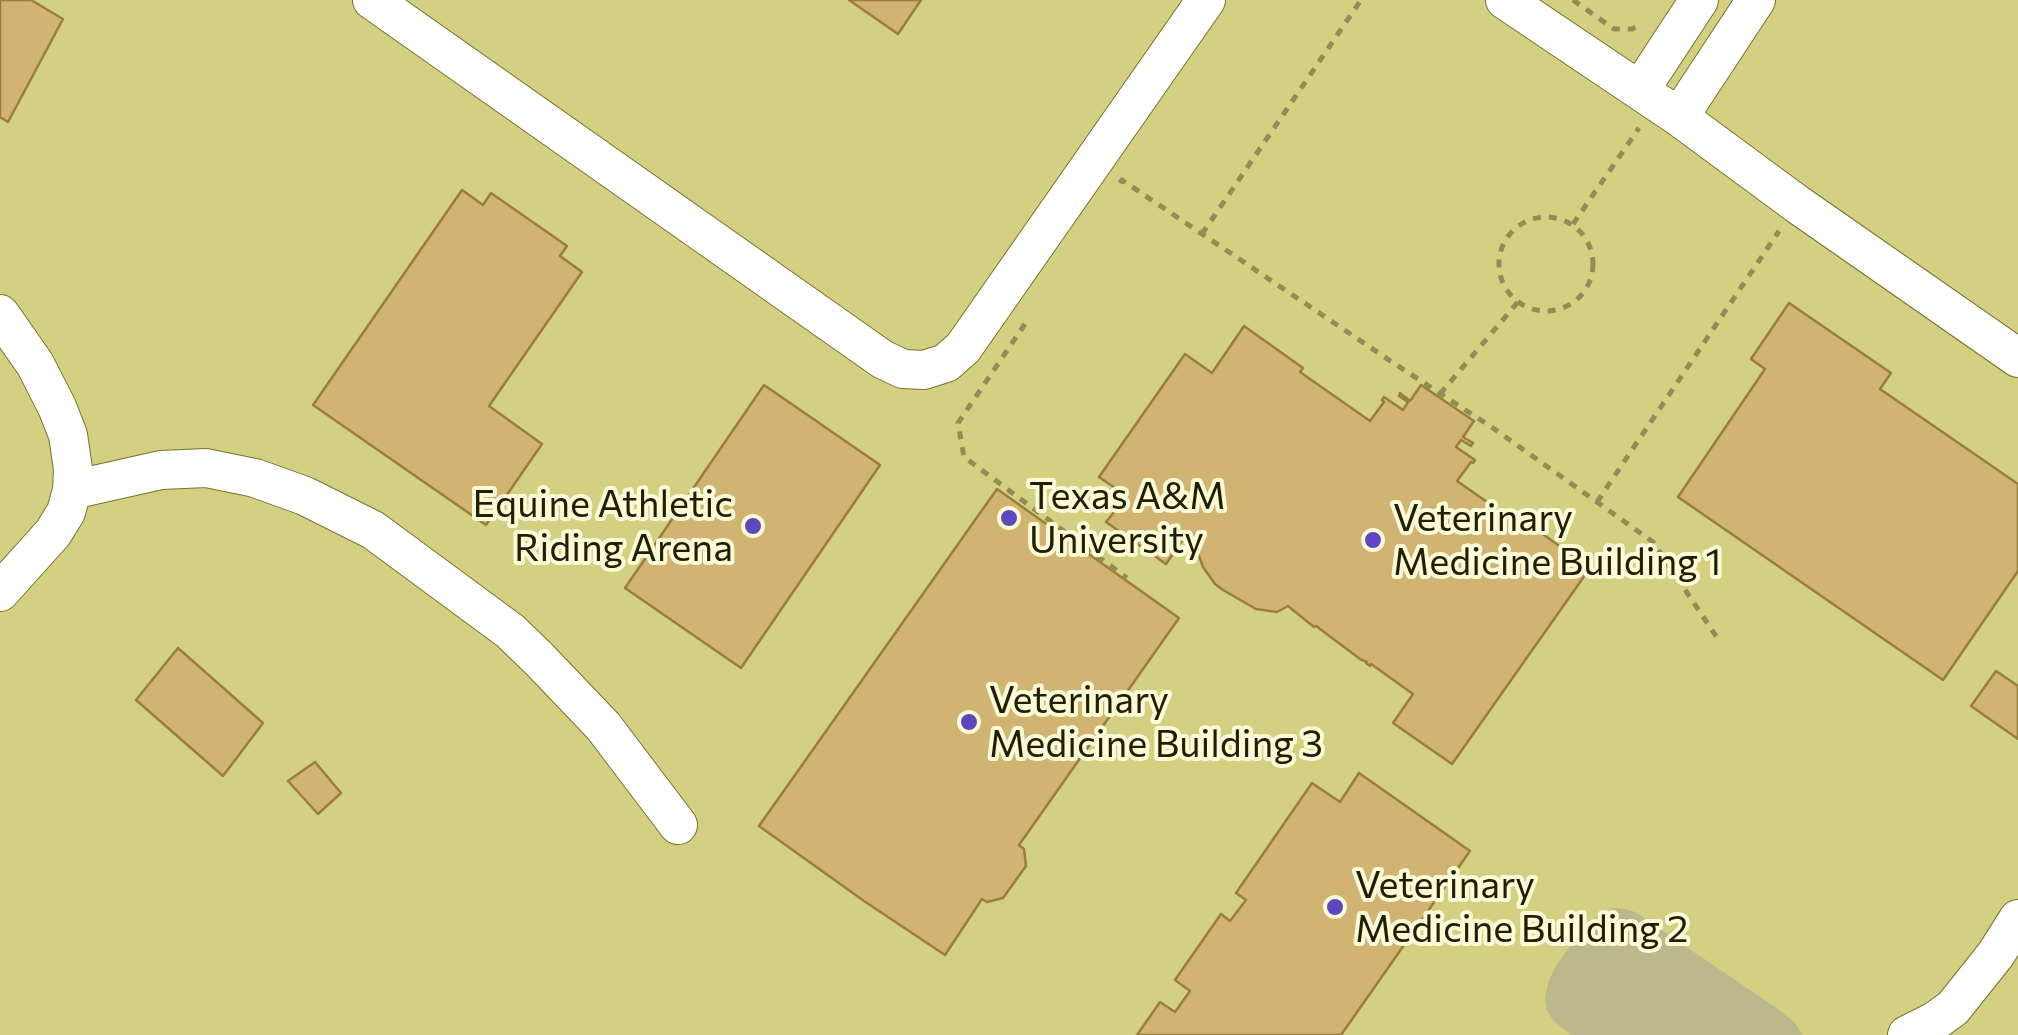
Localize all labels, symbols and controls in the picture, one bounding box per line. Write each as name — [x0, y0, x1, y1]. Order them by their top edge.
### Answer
place label: Texas A&M University — [1029, 473, 1226, 562]
place label: Equine Athletic Riding Arena — [473, 481, 733, 570]
place label: Veterinary Medicine Building 1 — [1393, 495, 1721, 584]
marker: Texas A&M University — [998, 507, 1020, 529]
marker: Equine Athletic Riding Arena — [742, 515, 764, 537]
marker: Veterinary Medicine Building 1 — [1362, 529, 1384, 551]
place label: Veterinary Medicine Building 3 — [989, 677, 1323, 766]
marker: Veterinary Medicine Building 3 — [958, 711, 980, 733]
place label: Veterinary Medicine Building 2 — [1355, 862, 1688, 952]
marker: Veterinary Medicine Building 2 — [1324, 896, 1346, 918]

